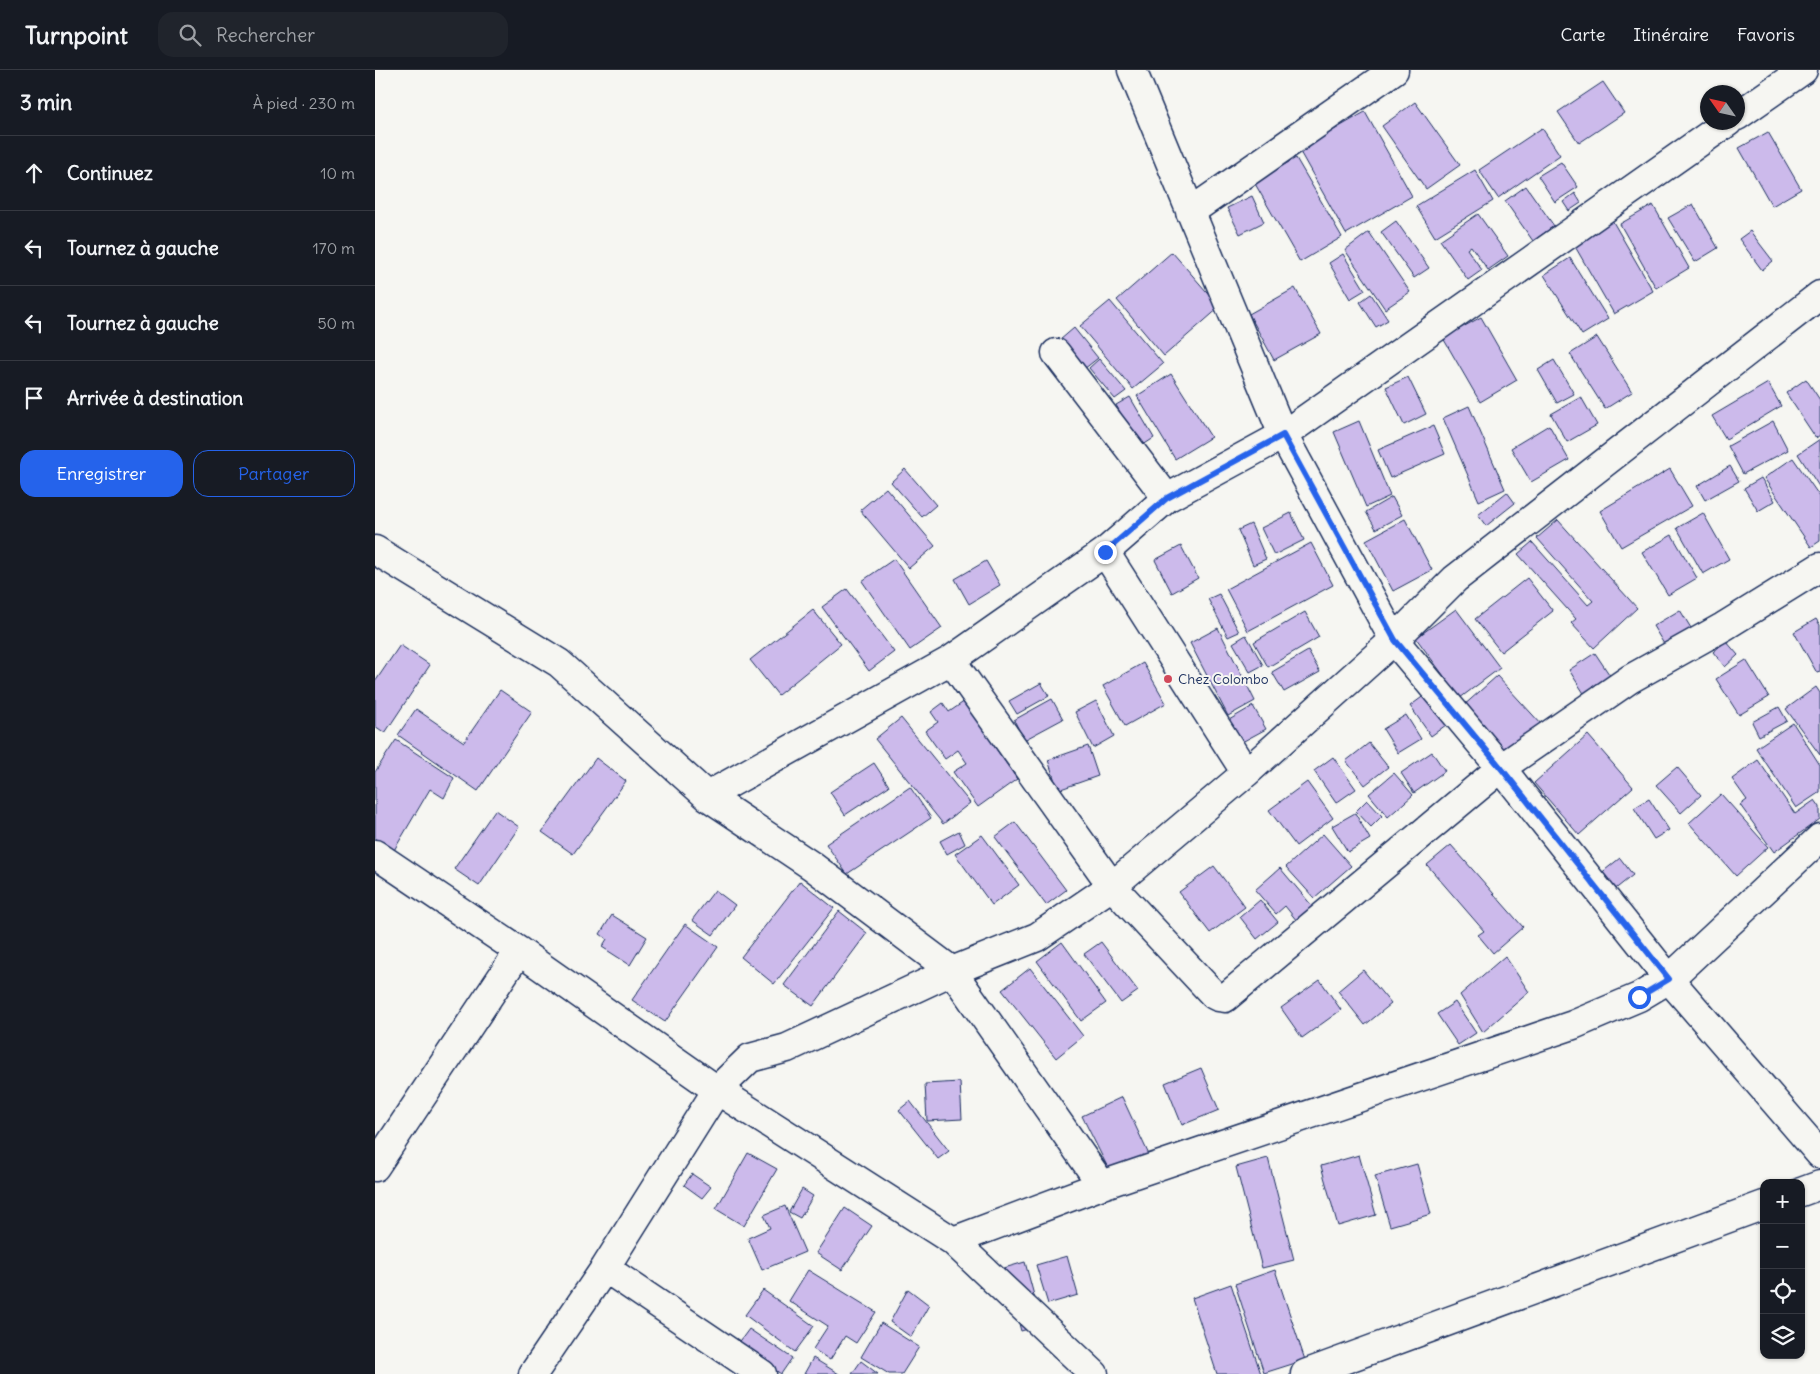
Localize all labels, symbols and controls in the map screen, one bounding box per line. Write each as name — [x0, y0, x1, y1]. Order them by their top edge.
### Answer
search box — [158, 12, 508, 57]
text: Turnpoint — [25, 20, 128, 50]
icon: search — [176, 21, 204, 49]
text: Rechercher — [216, 23, 315, 47]
text: Carte — [1560, 23, 1605, 46]
text: Itinéraire — [1633, 23, 1709, 46]
text: Favoris — [1737, 23, 1795, 46]
north arrow — [1700, 85, 1745, 130]
text: 3 min — [20, 89, 72, 116]
text: À pied · 230 m — [253, 93, 355, 113]
icon: ahead — [20, 159, 48, 187]
text: Continuez — [67, 161, 153, 185]
text: 10 m — [320, 163, 355, 183]
icon: left — [20, 234, 48, 262]
text: Tournez à gauche — [67, 236, 219, 260]
text: 170 m — [312, 238, 355, 258]
icon: left — [20, 309, 48, 337]
text: Tournez à gauche — [67, 311, 219, 335]
text: 50 m — [317, 313, 355, 333]
icon: arrive — [20, 384, 48, 412]
text: Arrivée à destination — [67, 386, 243, 410]
button: Enregistrer — [20, 450, 183, 497]
button: Partager — [193, 450, 355, 497]
route end — [1094, 541, 1117, 564]
place label: Chez Colombo — [1178, 670, 1269, 688]
marker: Chez Colombo — [1162, 673, 1174, 685]
route start — [1628, 986, 1651, 1009]
map controls — [1760, 1179, 1805, 1359]
button: + — [1760, 1179, 1805, 1224]
button: − — [1760, 1224, 1805, 1269]
button: locate — [1760, 1269, 1805, 1314]
button: layers — [1760, 1314, 1805, 1359]

